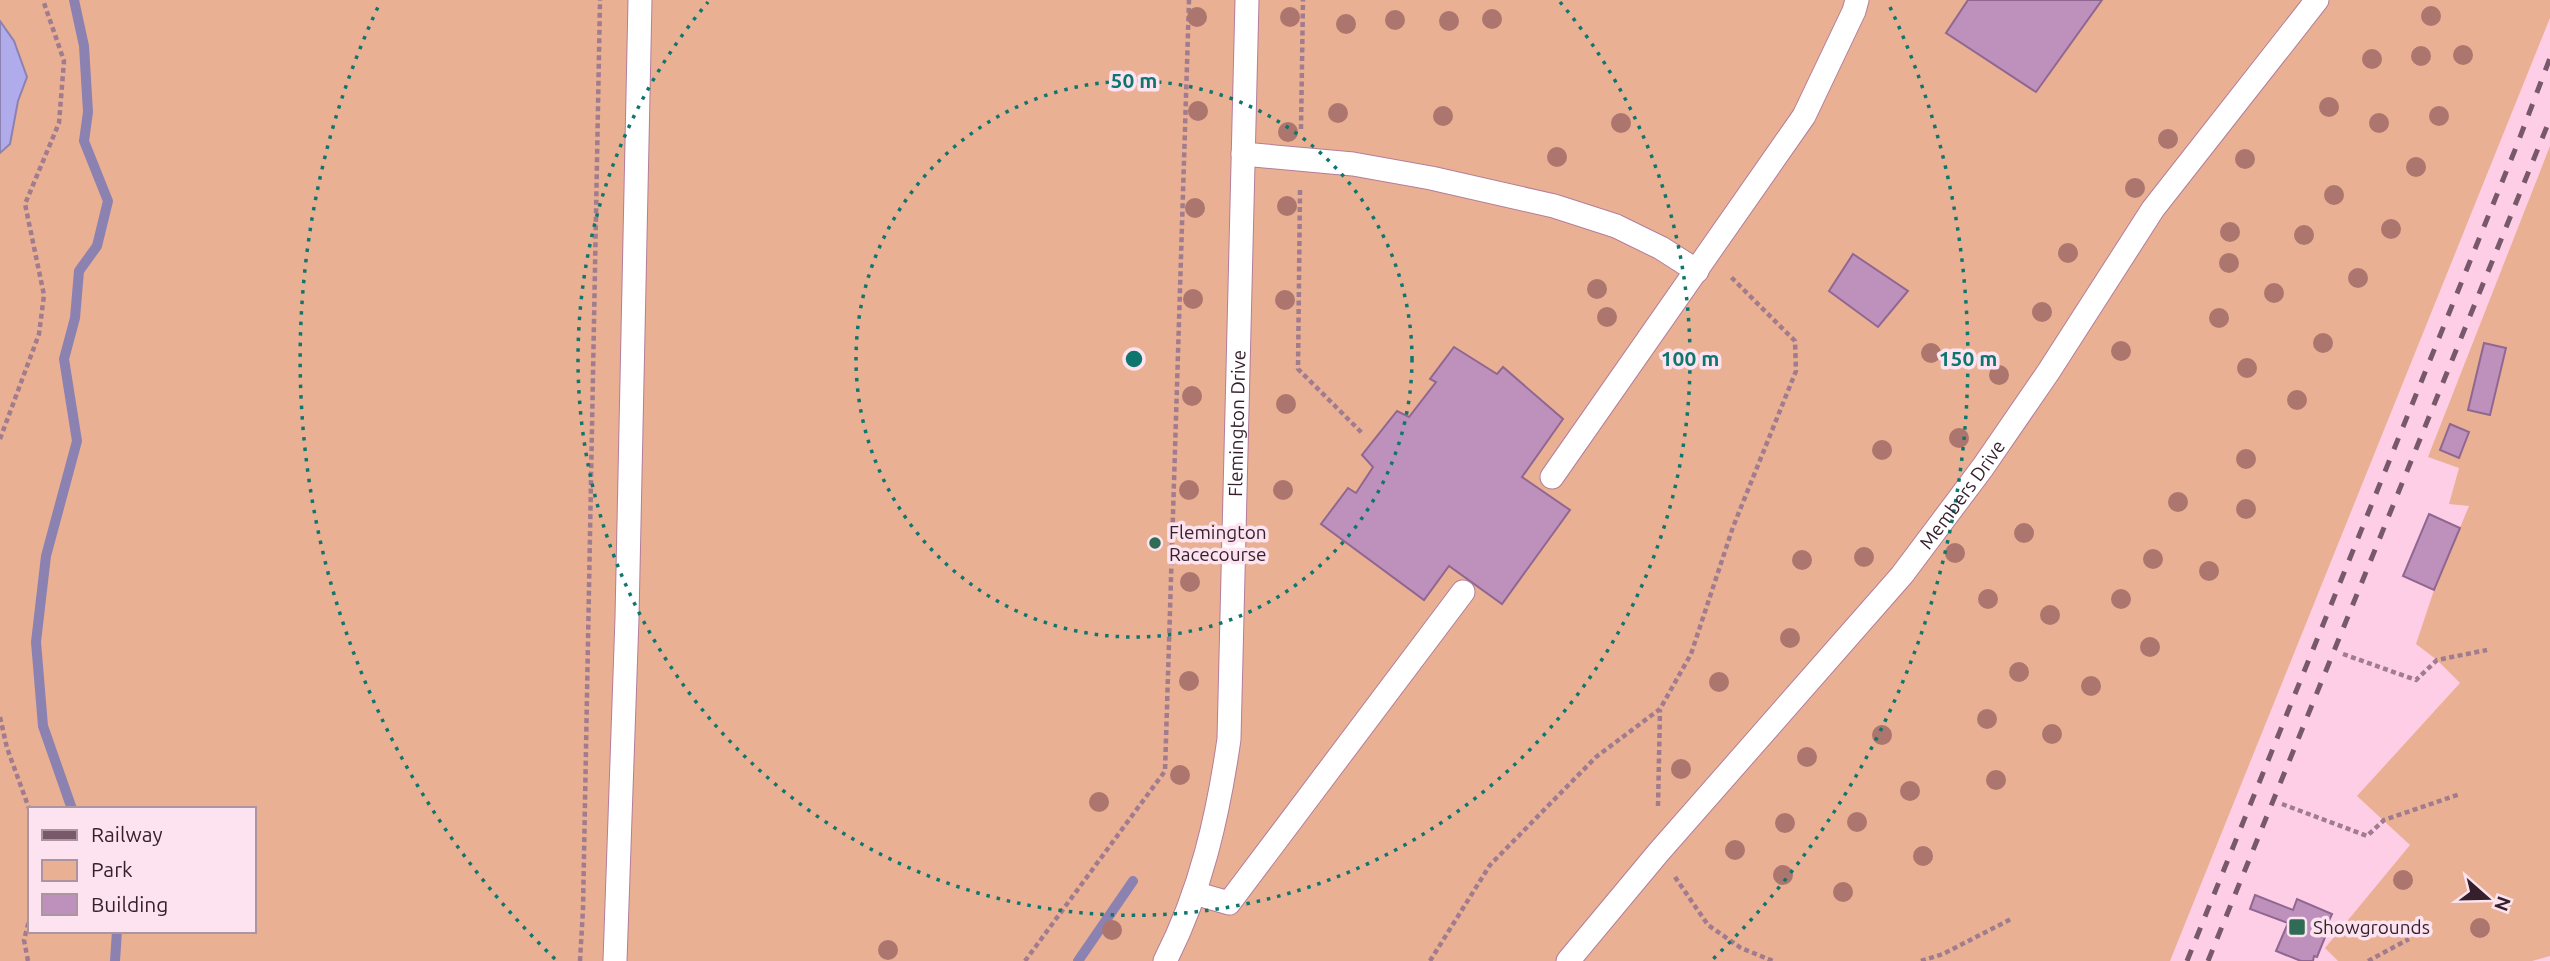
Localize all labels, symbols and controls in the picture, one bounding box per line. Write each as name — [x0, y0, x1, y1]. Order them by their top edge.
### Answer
text: 50 m — [1111, 68, 1157, 92]
text: 100 m — [1661, 346, 1719, 370]
text: 150 m — [1939, 346, 1997, 370]
centre of rings — [1122, 347, 1146, 371]
street label: Flemington Drive — [1224, 349, 1249, 497]
street label: Members Drive — [1915, 436, 2009, 553]
place label: Flemington Racecourse — [1169, 521, 1267, 565]
marker: Flemington Racecourse — [1147, 535, 1163, 551]
legend — [28, 807, 256, 933]
text: Railway — [91, 822, 163, 846]
text: Park — [91, 857, 133, 881]
north arrow — [2452, 863, 2522, 933]
text: Building — [91, 892, 168, 916]
text: N — [2490, 893, 2516, 914]
place label: Showgrounds — [2313, 916, 2430, 938]
marker: Showgrounds — [2287, 917, 2307, 937]

